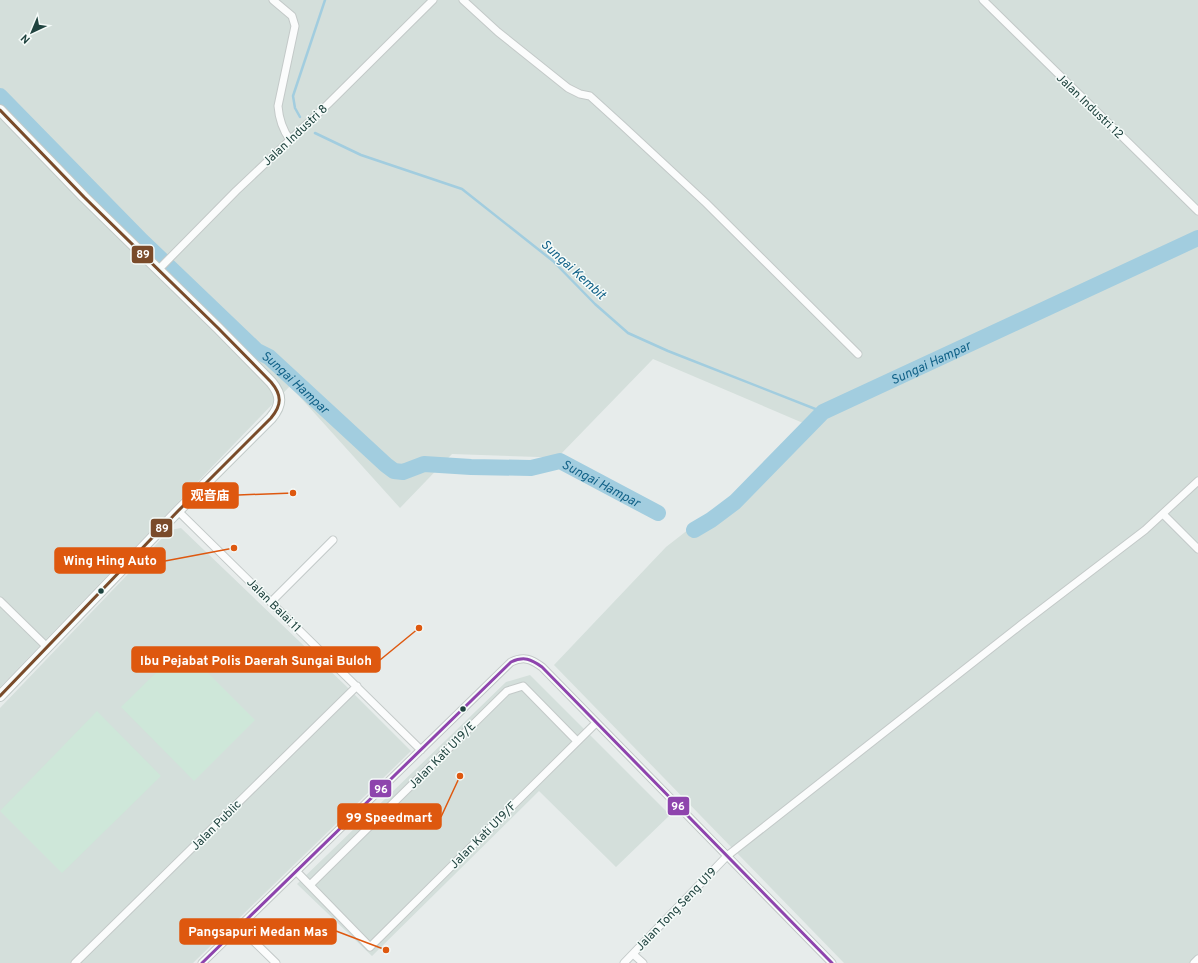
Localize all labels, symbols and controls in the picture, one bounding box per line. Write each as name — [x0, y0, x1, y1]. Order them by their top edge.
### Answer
north arrow — [12, 12, 52, 52]
text: N — [18, 31, 33, 46]
street label: Jalan Industri 12 — [1052, 70, 1126, 143]
street label: Jalan Industri 8 — [260, 101, 332, 170]
water label: Sungai Kembit — [537, 237, 609, 305]
line badge: 89 — [131, 245, 154, 264]
text: 89 — [136, 248, 150, 262]
water label: Sungai Hampar — [889, 338, 975, 389]
water label: Sungai Hampar — [259, 349, 332, 419]
water label: Sungai Hampar — [559, 457, 643, 513]
callout: 观音庙 — [183, 483, 238, 508]
text: 观音庙 — [190, 488, 230, 505]
line badge: 89 — [150, 518, 173, 538]
text: 89 — [155, 522, 169, 536]
callout: Wing Hing Auto — [55, 548, 165, 573]
text: Wing Hing Auto — [63, 554, 157, 570]
street label: Jalan Balai 11 — [243, 575, 304, 636]
unlabelled marker — [96, 586, 106, 596]
callout: Ibu Pejabat Polis Daerah Sungai Buloh — [132, 647, 380, 672]
text: Ibu Pejabat Polis Daerah Sungai Buloh — [140, 654, 372, 670]
unlabelled marker — [458, 704, 468, 714]
street label: Jalan Kati U19/E — [406, 719, 480, 793]
line badge: 96 — [369, 779, 392, 798]
text: 96 — [374, 783, 388, 797]
line badge: 96 — [667, 796, 690, 816]
street label: Jalan Public — [188, 797, 245, 854]
street label: Jalan Kati U19/F — [447, 799, 521, 873]
text: 96 — [671, 800, 685, 814]
callout: 99 Speedmart — [338, 804, 441, 829]
text: 99 Speedmart — [346, 811, 432, 827]
street label: Jalan Tong Seng U19 — [633, 864, 721, 955]
callout: Pangsapuri Medan Mas — [180, 919, 336, 944]
text: Pangsapuri Medan Mas — [188, 925, 328, 941]

